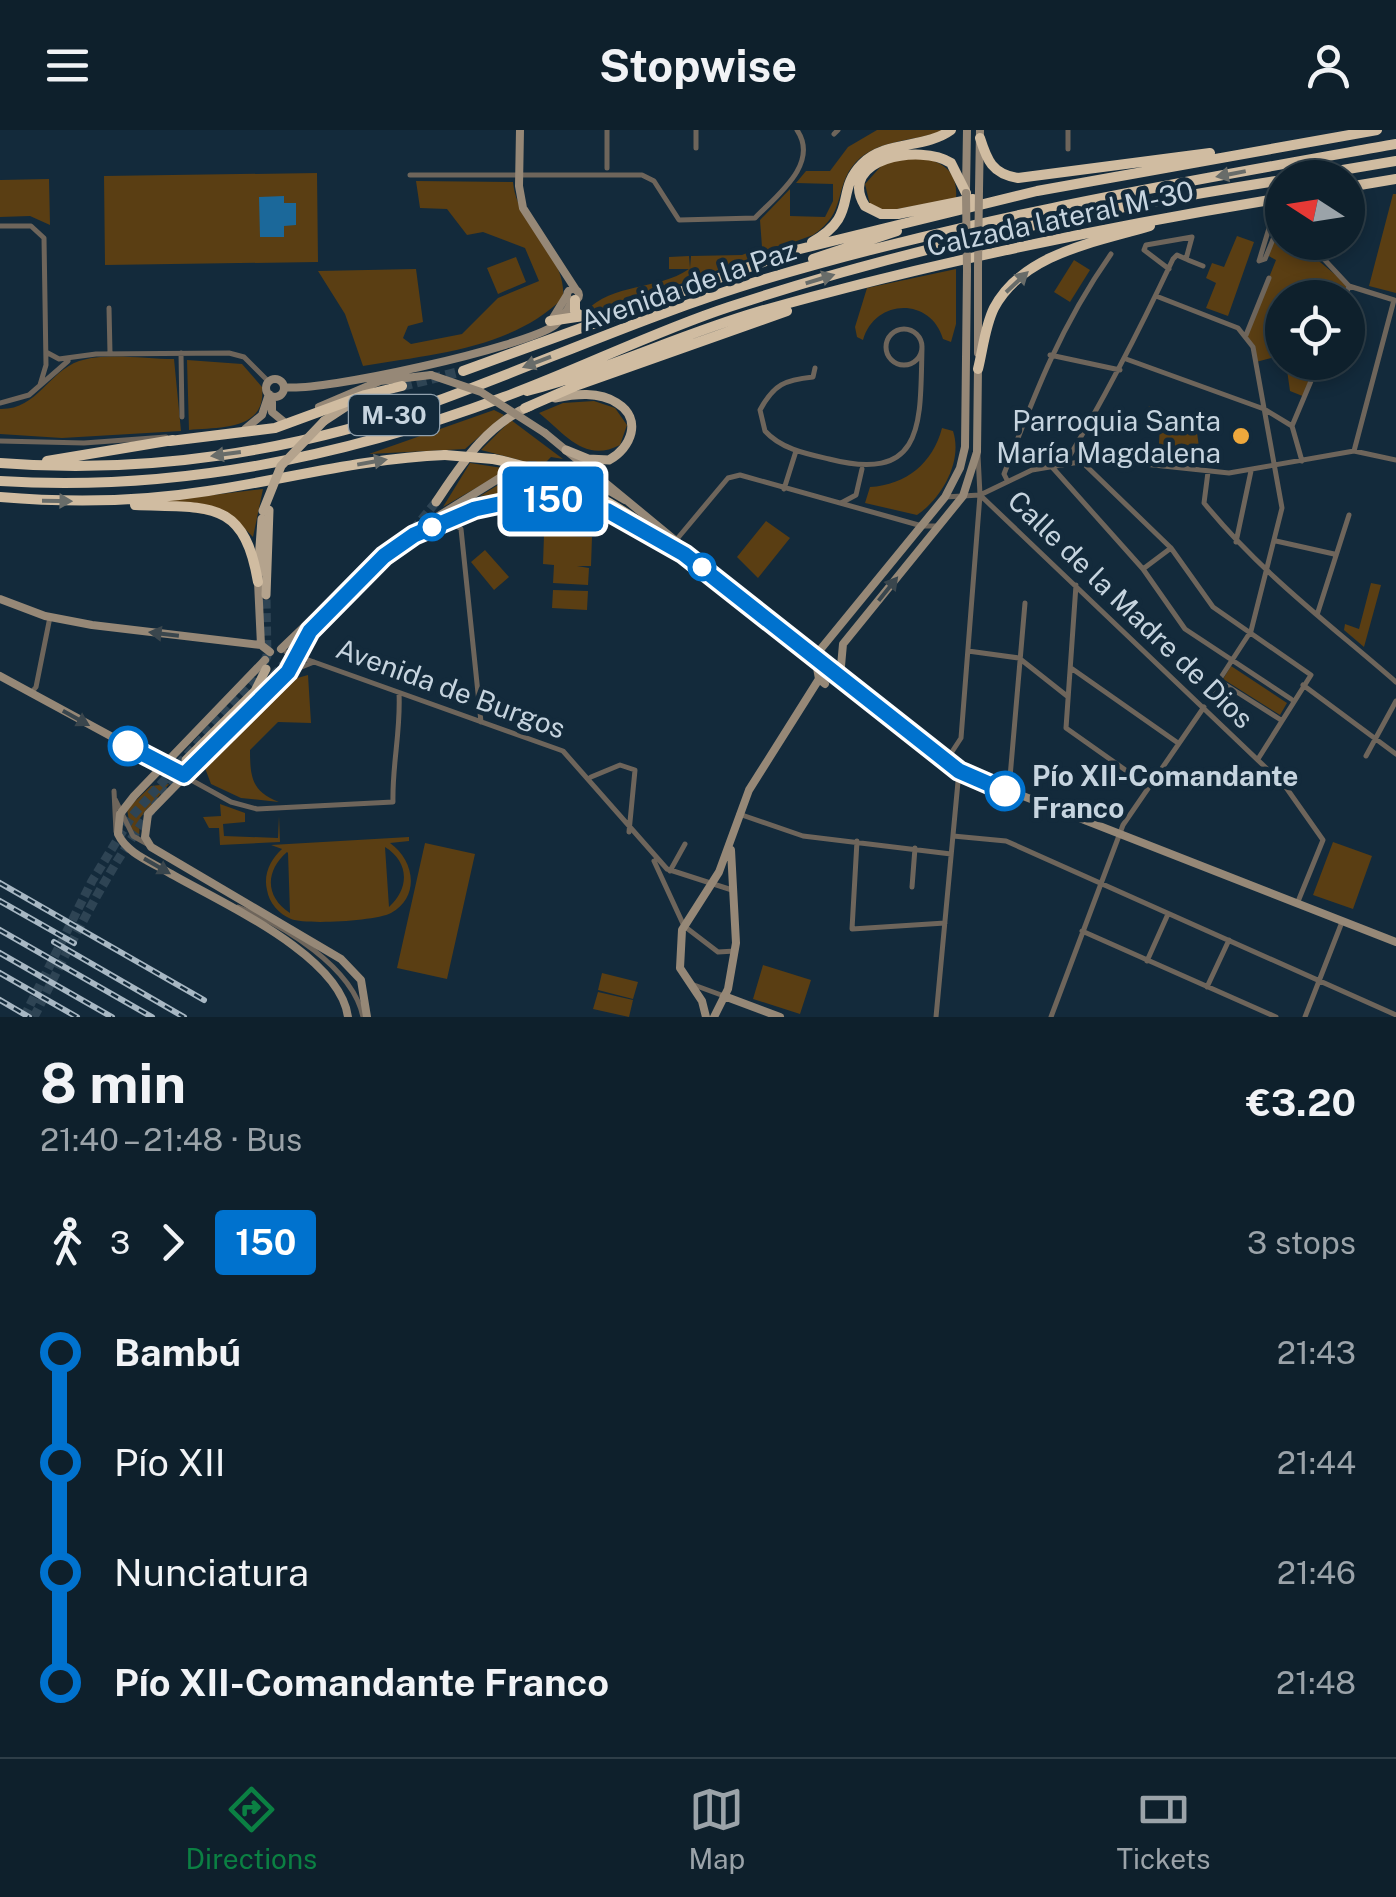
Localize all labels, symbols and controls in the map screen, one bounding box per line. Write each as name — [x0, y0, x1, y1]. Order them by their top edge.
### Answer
icon: menu — [40, 38, 95, 93]
icon: person — [1301, 38, 1356, 93]
text: Stopwise — [599, 39, 797, 92]
north arrow — [1265, 160, 1365, 260]
map controls — [1265, 160, 1365, 380]
one-way arrow — [1215, 167, 1246, 182]
street label: Calzada lateral M-30 — [923, 174, 1197, 262]
street label: Avenida de la Paz — [576, 233, 800, 337]
one-way arrow — [805, 271, 836, 286]
one-way arrow — [1004, 271, 1028, 294]
button: locate — [1265, 280, 1365, 380]
one-way arrow — [521, 355, 551, 371]
road number: M-30 — [349, 395, 439, 435]
place label: Parroquia Santa María Magdalena — [996, 404, 1221, 469]
marker: Parroquia Santa María Magdalena — [1230, 425, 1252, 447]
one-way arrow — [209, 447, 241, 463]
one-way arrow — [357, 454, 388, 469]
line badge: 150 — [496, 466, 610, 532]
text: 150 — [522, 479, 584, 520]
street label: Calle de la Madre de Dios — [1002, 483, 1260, 735]
one-way arrow — [42, 493, 74, 509]
unlabelled marker — [419, 514, 445, 540]
unlabelled marker — [689, 554, 715, 580]
one-way arrow — [877, 577, 898, 602]
one-way arrow — [148, 626, 180, 642]
street label: Avenida de Burgos — [332, 631, 570, 745]
one-way arrow — [62, 709, 91, 726]
unlabelled marker — [109, 727, 147, 765]
place label: Pío XII-Comandante Franco — [1032, 759, 1298, 824]
marker: Pío XII-Comandante Franco — [986, 772, 1024, 810]
one-way arrow — [143, 857, 171, 874]
text: 8 min — [40, 1051, 186, 1115]
text: €3.20 — [1246, 1080, 1356, 1125]
text: 21:40 – 21:48 · Bus — [40, 1121, 302, 1158]
icon: walk — [40, 1215, 95, 1270]
icon: forward — [145, 1215, 200, 1270]
text: 150 — [235, 1222, 296, 1263]
text: 3 — [110, 1224, 130, 1261]
text: 3 stops — [1247, 1224, 1356, 1261]
text: Bambú — [114, 1330, 241, 1375]
text: 21:43 — [1277, 1334, 1356, 1371]
text: Pío XII — [114, 1440, 226, 1485]
text: 21:44 — [1277, 1444, 1356, 1481]
text: Nunciatura — [114, 1550, 309, 1595]
text: 21:46 — [1277, 1554, 1356, 1591]
text: Pío XII-Comandante Franco — [114, 1660, 609, 1705]
text: 21:48 — [1276, 1664, 1356, 1701]
tab: Directions — [186, 1782, 317, 1875]
tab: Map — [688, 1782, 745, 1875]
tab: Tickets — [1116, 1782, 1210, 1875]

